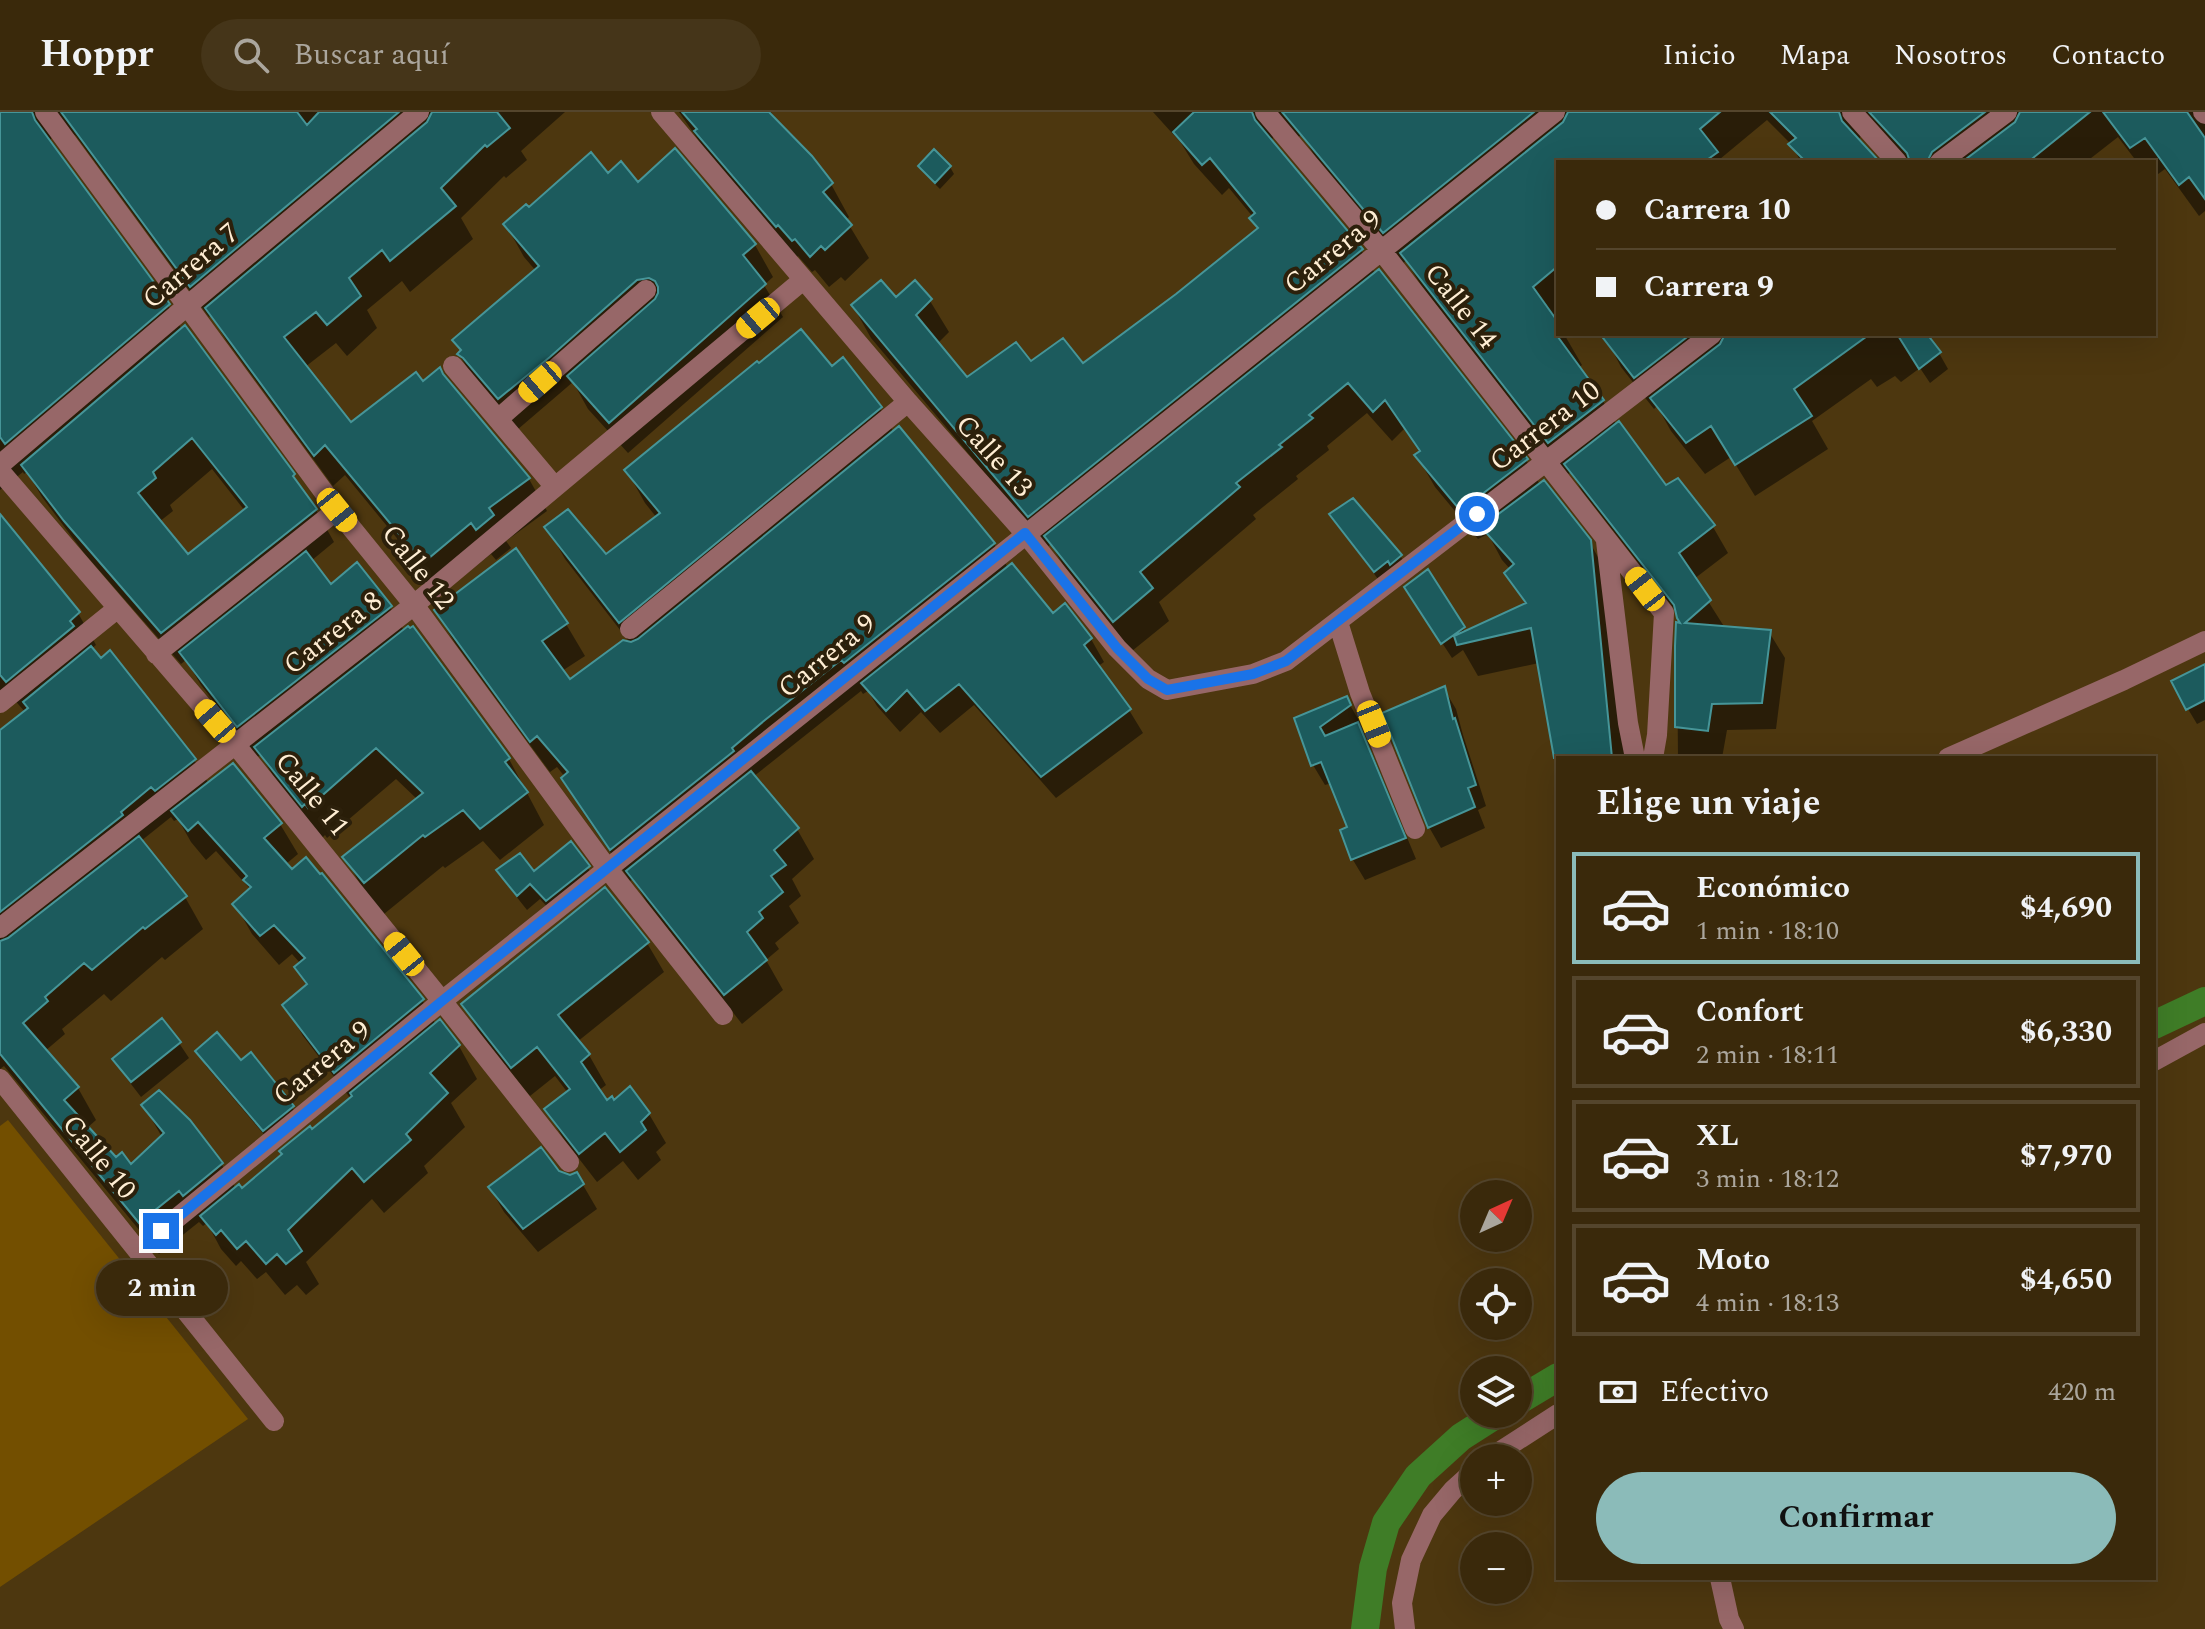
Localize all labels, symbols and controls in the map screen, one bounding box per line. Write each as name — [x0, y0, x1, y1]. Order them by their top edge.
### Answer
search box — [201, 19, 761, 91]
text: Hoppr — [40, 26, 153, 84]
text: Buscar aquí — [293, 32, 449, 78]
icon: search — [229, 33, 273, 77]
text: Inicio — [1663, 34, 1736, 77]
text: Mapa — [1780, 34, 1850, 77]
text: Nosotros — [1894, 34, 2007, 77]
text: Contacto — [2051, 34, 2165, 77]
text: Carrera 10 — [1644, 187, 1791, 233]
street label: Carrera 9 — [1274, 199, 1392, 305]
street label: Carrera 7 — [133, 212, 249, 320]
street label: Calle 14 — [1414, 254, 1508, 358]
text: Carrera 9 — [1644, 264, 1774, 310]
car — [732, 293, 784, 343]
car — [514, 357, 566, 407]
street label: Carrera 10 — [1480, 370, 1610, 482]
street label: Calle 13 — [945, 405, 1043, 507]
car — [313, 484, 361, 536]
route start — [1459, 496, 1495, 532]
street label: Calle 12 — [371, 515, 465, 619]
car — [1621, 563, 1669, 615]
street label: Carrera 8 — [274, 580, 392, 686]
street label: Carrera 9 — [768, 603, 886, 709]
car — [190, 695, 240, 747]
car — [1354, 697, 1394, 751]
street label: Calle 11 — [264, 742, 360, 846]
text: Elige un viaje — [1596, 776, 1821, 831]
text: Económico — [1696, 865, 1850, 911]
icon: car — [1600, 872, 1672, 944]
text: $4,690 — [2020, 885, 2112, 931]
text: 1 min · 18:10 — [1696, 911, 1839, 951]
car — [380, 928, 428, 980]
text: Confort — [1696, 989, 1804, 1035]
icon: car — [1600, 996, 1672, 1068]
text: $6,330 — [2020, 1009, 2112, 1055]
street label: Carrera 9 — [263, 1010, 381, 1116]
text: 2 min · 18:11 — [1696, 1035, 1839, 1075]
street label: Calle 10 — [51, 1105, 147, 1209]
text: XL — [1696, 1113, 1739, 1159]
icon: car — [1600, 1120, 1672, 1192]
text: $7,970 — [2020, 1133, 2112, 1179]
text: 3 min · 18:12 — [1696, 1159, 1839, 1199]
north arrow — [1460, 1180, 1532, 1252]
map controls — [1460, 1180, 1532, 1604]
route end — [143, 1213, 179, 1249]
text: Moto — [1696, 1237, 1770, 1283]
icon: car — [1600, 1244, 1672, 1316]
text: $4,650 — [2020, 1257, 2112, 1303]
callout: 2 min — [95, 1259, 227, 1315]
text: 2 min — [127, 1268, 197, 1308]
button: locate — [1460, 1268, 1532, 1340]
text: 4 min · 18:13 — [1696, 1283, 1839, 1323]
button: layers — [1460, 1356, 1532, 1428]
text: Efectivo — [1660, 1369, 1769, 1415]
icon: cash — [1596, 1370, 1640, 1414]
text: 420 m — [2048, 1372, 2116, 1412]
button: + — [1460, 1444, 1532, 1516]
button: Confirmar — [1596, 1472, 2116, 1564]
button: − — [1460, 1532, 1532, 1604]

